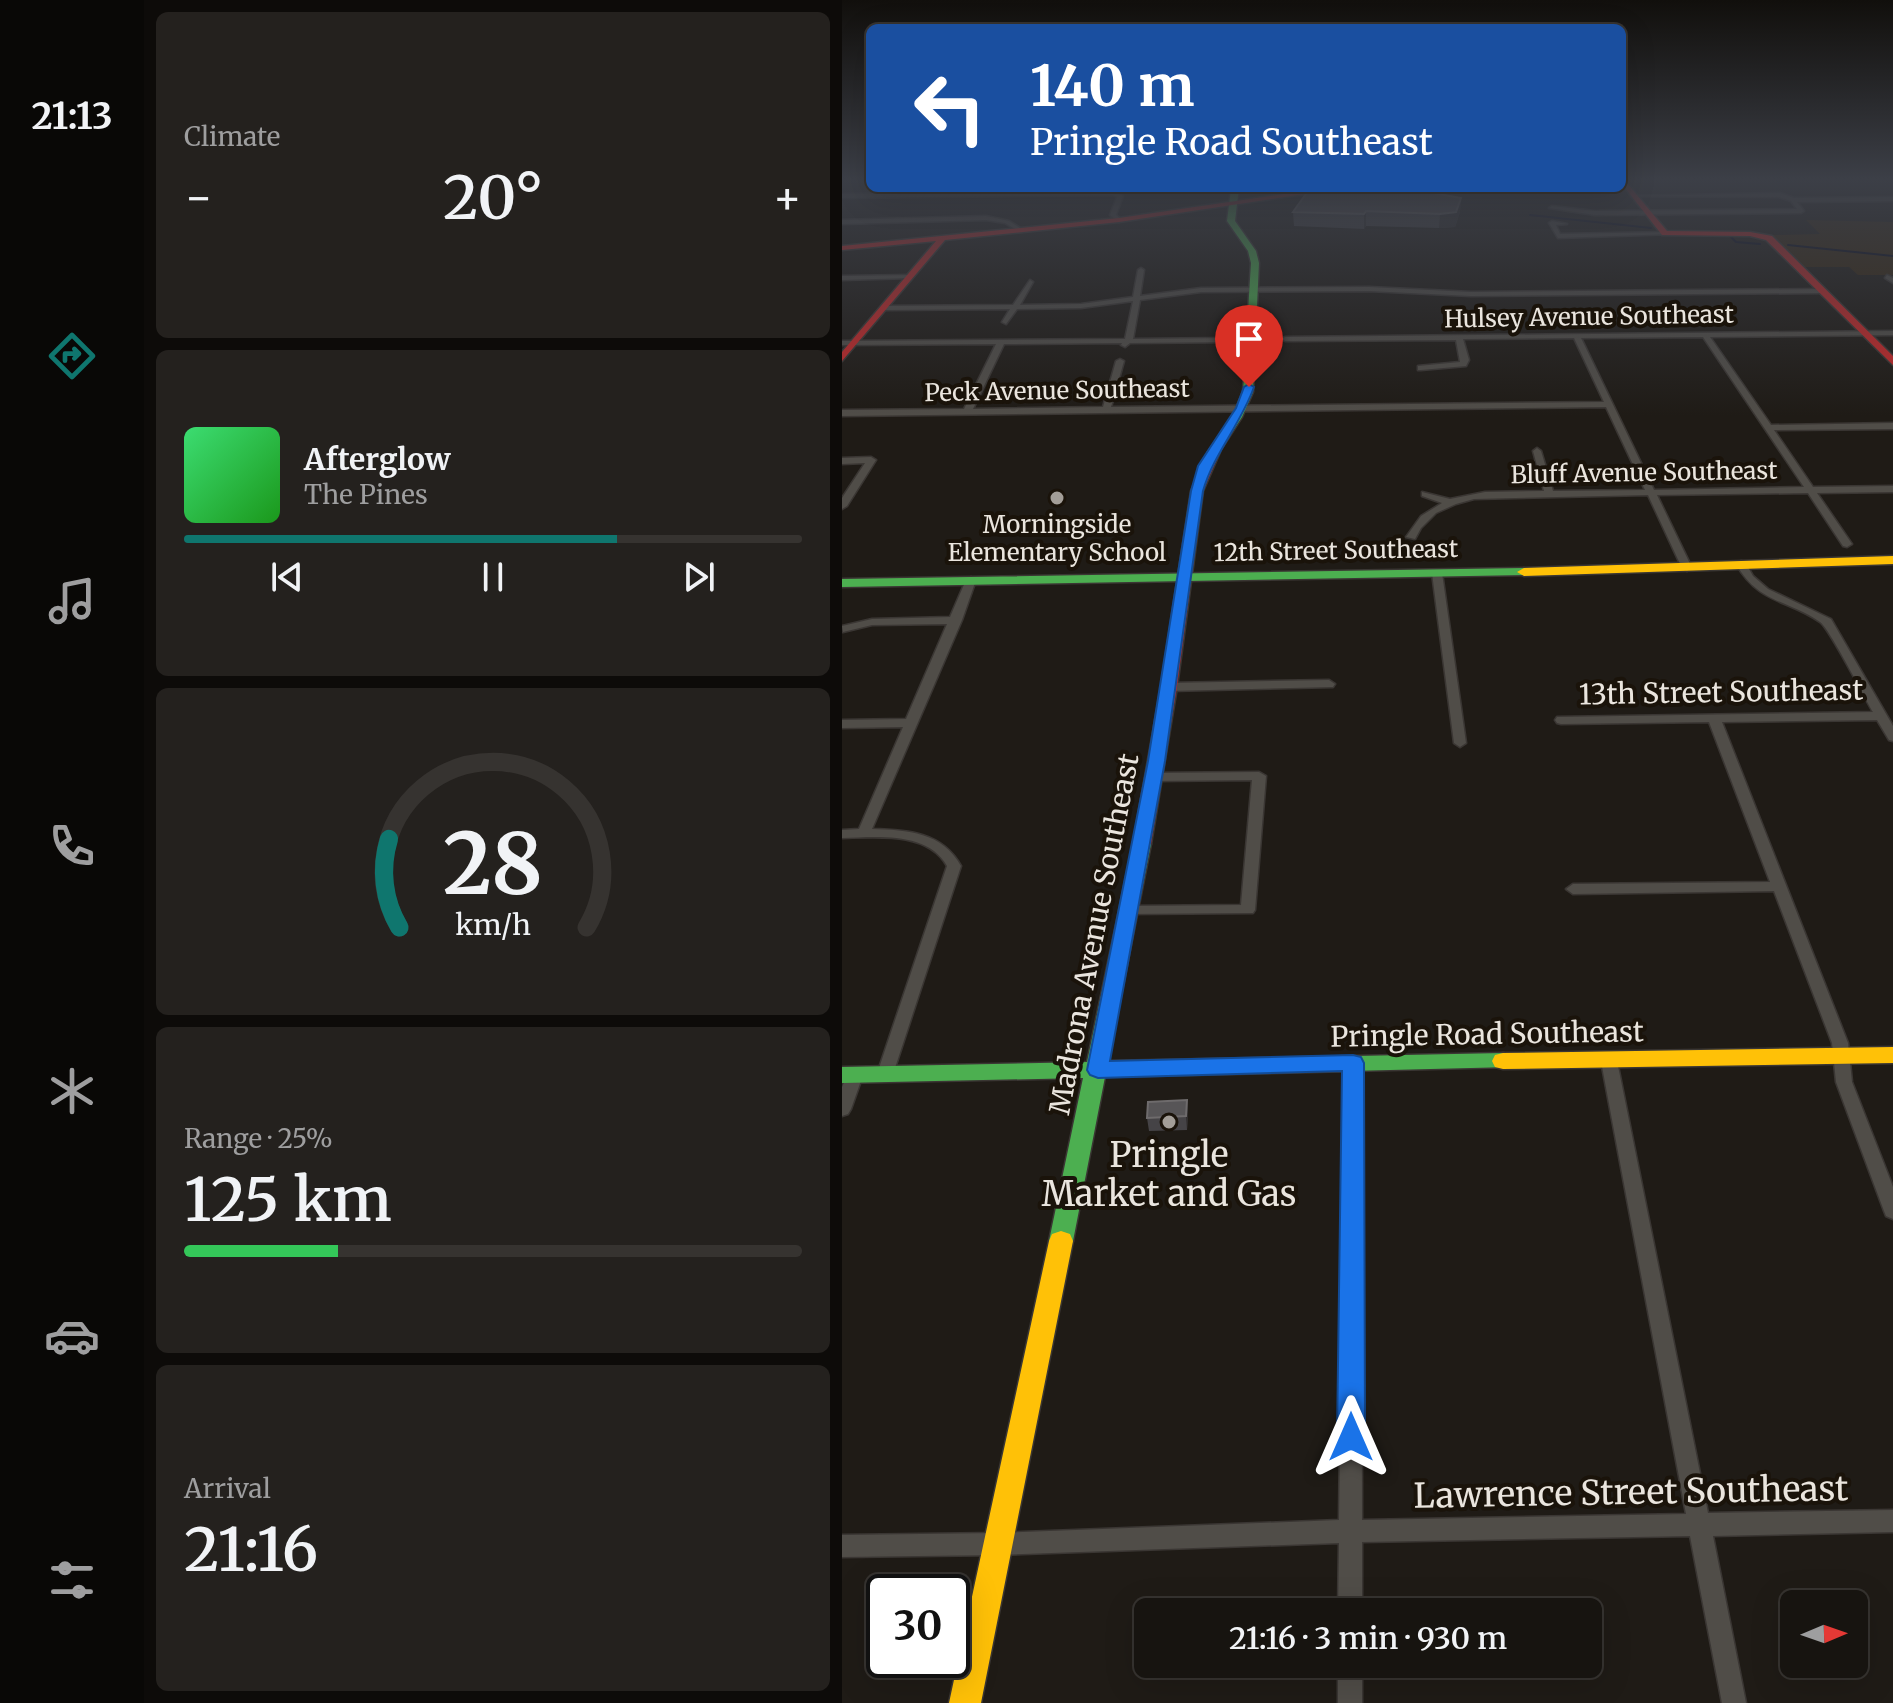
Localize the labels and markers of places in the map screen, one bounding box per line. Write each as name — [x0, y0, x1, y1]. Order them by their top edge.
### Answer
pin — [1215, 305, 1283, 387]
marker: Morningside Elementary School — [1048, 489, 1066, 507]
place label: Morningside Elementary School — [948, 509, 1166, 568]
marker: Pringle Market and Gas — [1160, 1113, 1178, 1131]
place label: Pringle Market and Gas — [1041, 1134, 1297, 1215]

